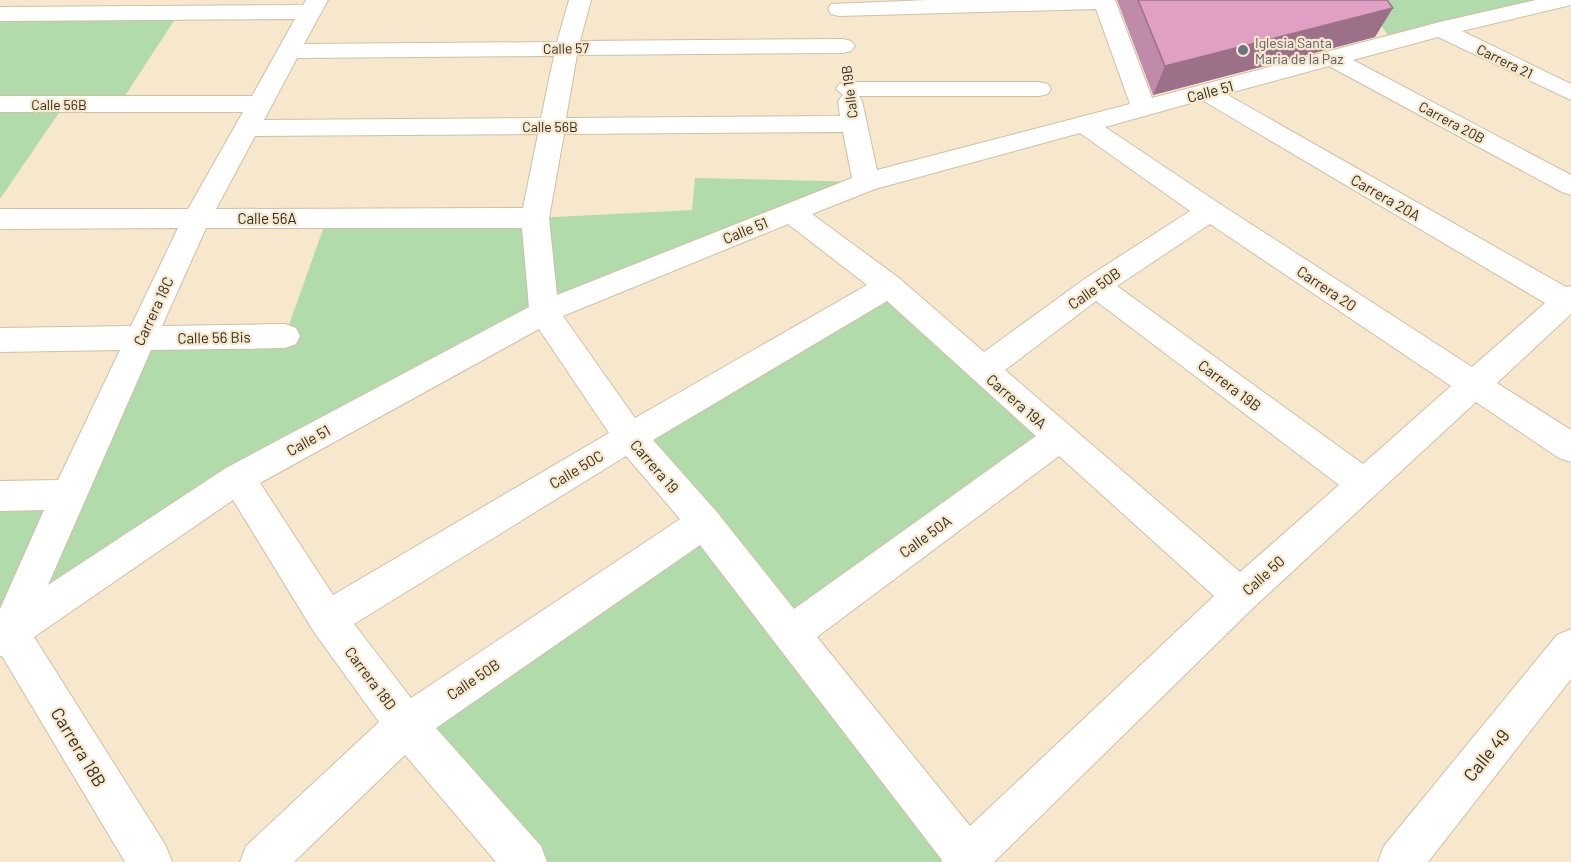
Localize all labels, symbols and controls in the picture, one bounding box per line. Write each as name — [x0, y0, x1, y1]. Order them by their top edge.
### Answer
place label: Iglesia Santa Maria de la Paz — [1255, 34, 1344, 67]
street label: Calle 57 — [543, 39, 590, 57]
street label: Carrera 21 — [1474, 40, 1536, 82]
marker: Iglesia Santa Maria de la Paz — [1236, 43, 1250, 57]
street label: Calle 19B — [837, 65, 861, 119]
street label: Calle 51 — [1185, 76, 1235, 106]
street label: Calle 56B — [31, 96, 87, 113]
street label: Carrera 20B — [1416, 98, 1488, 146]
street label: Calle 56B — [522, 118, 578, 135]
street label: Carrera 20A — [1348, 170, 1424, 224]
street label: Calle 56A — [237, 209, 297, 227]
street label: Calle 51 — [720, 213, 770, 247]
street label: Carrera 20 — [1294, 261, 1360, 315]
street label: Calle 50B — [1064, 263, 1124, 313]
street label: Carrera 18C — [129, 274, 177, 348]
street label: Calle 56 Bis — [177, 327, 251, 347]
street label: Carrera 19B — [1195, 356, 1265, 414]
street label: Carrera 19A — [983, 370, 1051, 432]
street label: Calle 51 — [283, 421, 333, 459]
street label: Carrera 19 — [627, 436, 683, 496]
street label: Calle 50C — [546, 446, 606, 492]
street label: Calle 50A — [895, 511, 955, 561]
street label: Calle 50 — [1238, 551, 1288, 599]
street label: Carrera 18D — [342, 643, 400, 713]
street label: Calle 50B — [443, 655, 503, 703]
street label: Carrera 18B — [47, 703, 111, 791]
street label: Calle 49 — [1458, 724, 1514, 786]

